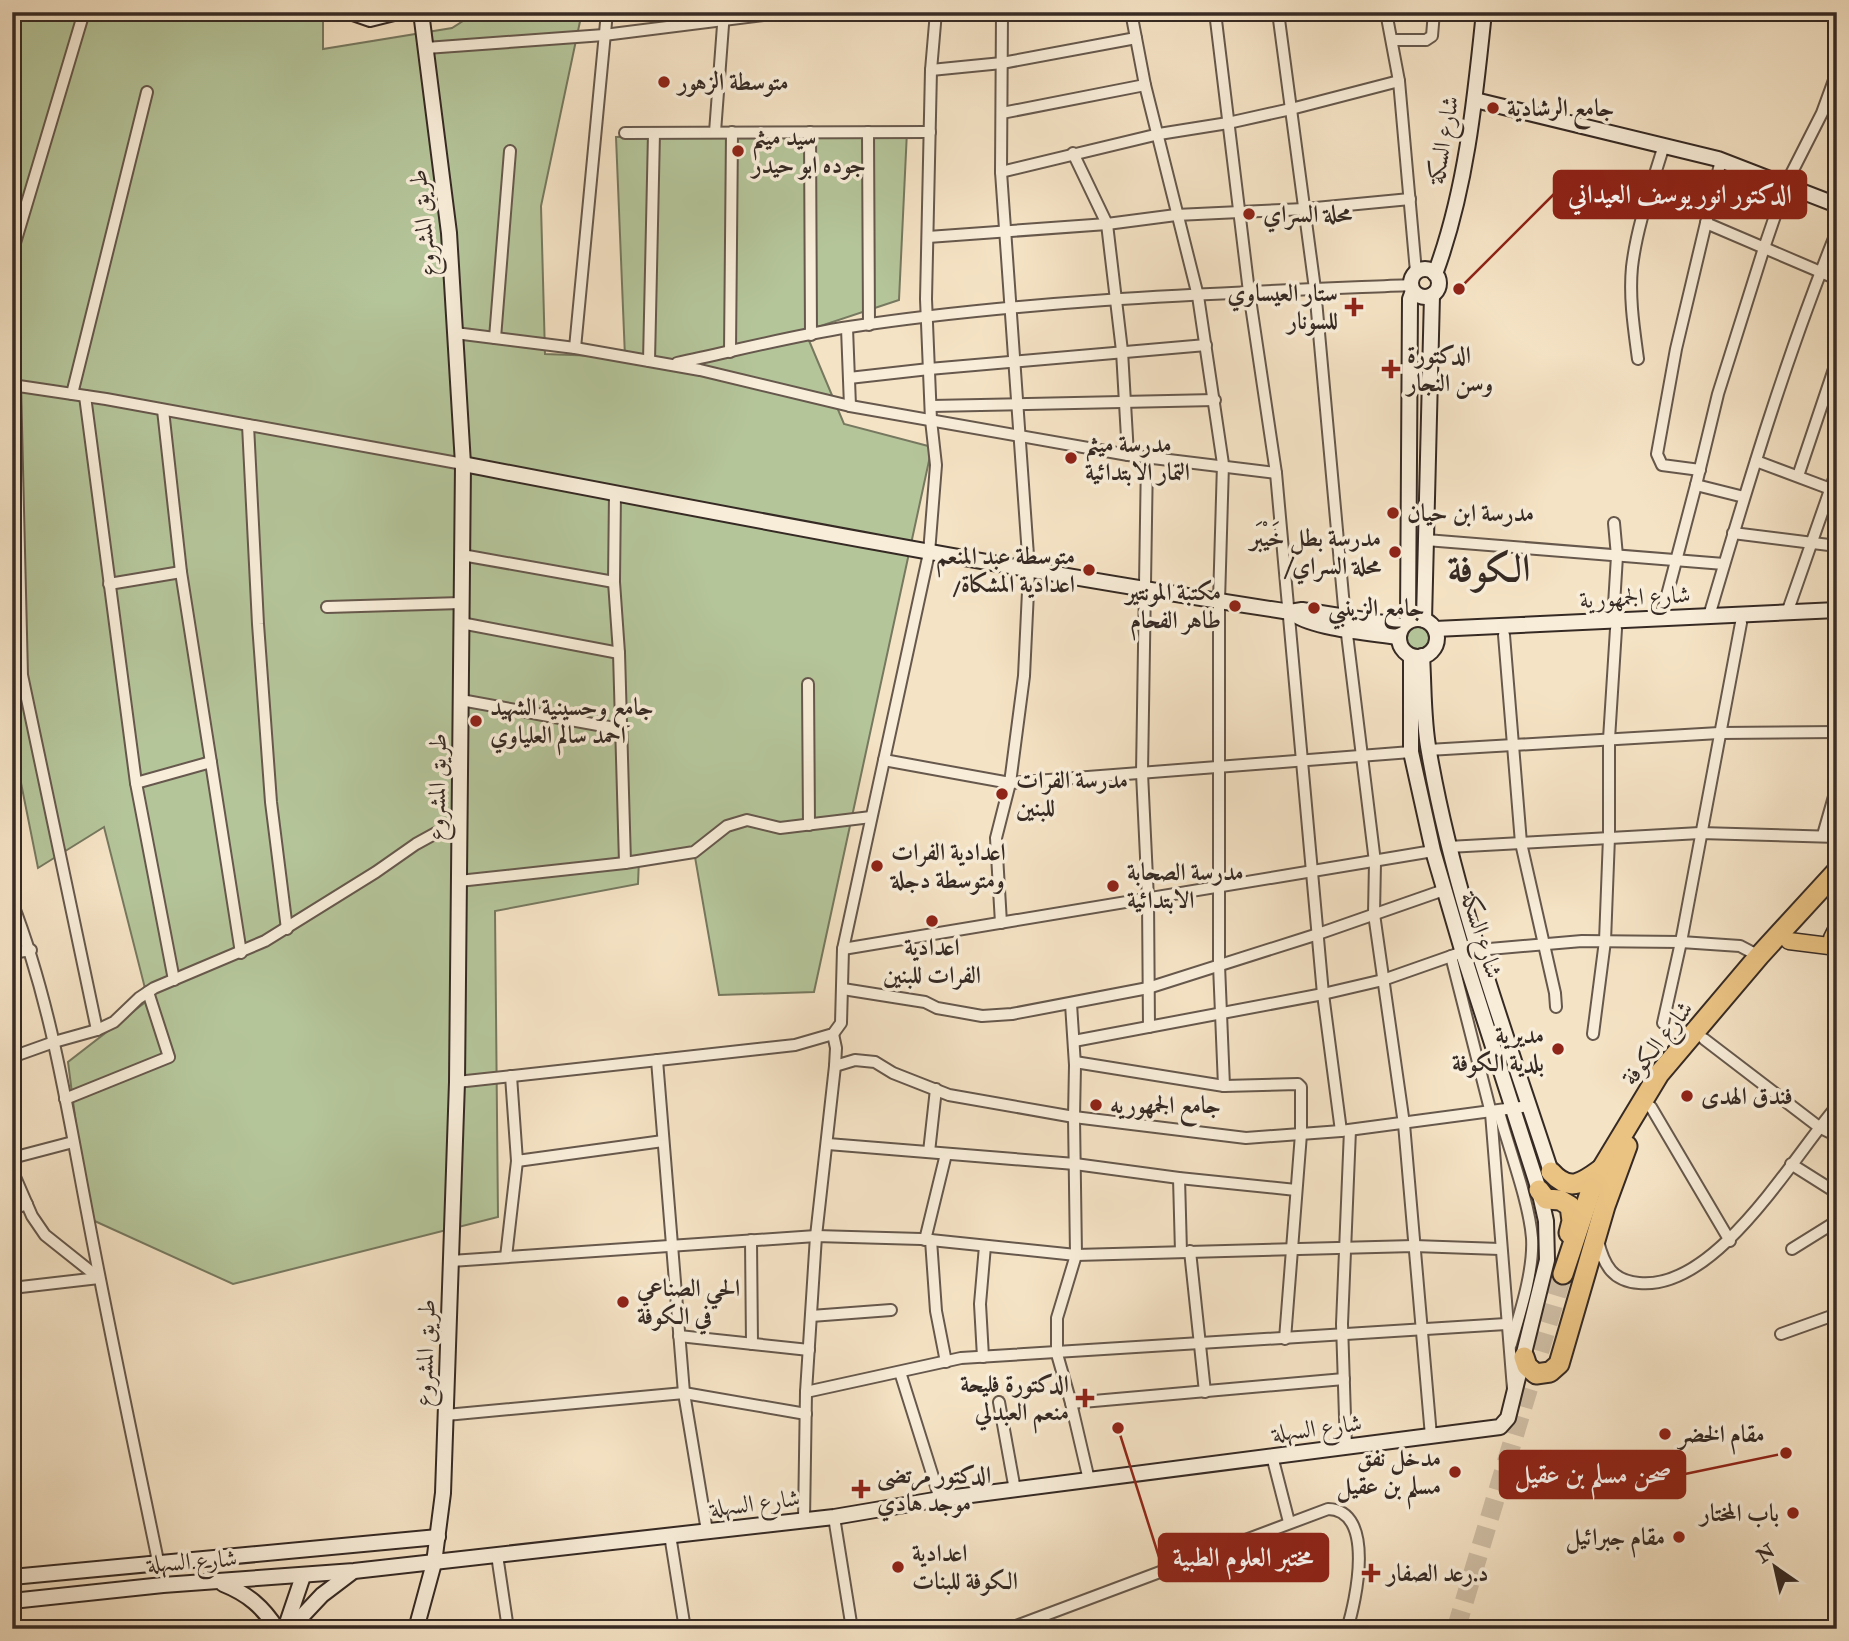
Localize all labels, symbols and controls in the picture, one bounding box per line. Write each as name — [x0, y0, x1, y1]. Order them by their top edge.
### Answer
place label: متوسطة الزهور — [675, 67, 789, 98]
marker: متوسطة الزهور — [656, 74, 672, 90]
place label: جامع الرشادية — [1507, 93, 1614, 130]
street label: شارع السكة — [1420, 94, 1470, 188]
marker: جامع الرشادية — [1485, 100, 1501, 116]
place label: سيد ميثم جوده ابو حيدر — [749, 122, 866, 181]
marker: سيد ميثم جوده ابو حيدر — [730, 143, 746, 159]
street label: طريق المشروع — [402, 167, 449, 278]
callout: الدكتور انور يوسف العيداني — [1554, 171, 1806, 218]
text: الدكتور انور يوسف العيداني — [1567, 179, 1792, 216]
place label: محلة السراي — [1263, 199, 1353, 233]
marker: محلة السراي — [1241, 206, 1257, 222]
place label: ستار العيساوي للسونار — [1227, 278, 1338, 337]
marker: ستار العيساوي للسونار — [1344, 297, 1364, 317]
place label: الدكتورة وسن النجار — [1404, 340, 1493, 399]
marker: الدكتورة وسن النجار — [1381, 359, 1401, 379]
place label: مدرسة ميثم التمار الابتدائية — [1085, 429, 1190, 488]
marker: مدرسة ميثم التمار الابتدائية — [1063, 450, 1079, 466]
place label: مدرسة ابن حيان — [1407, 498, 1534, 529]
marker: مدرسة ابن حيان — [1385, 505, 1401, 521]
place label: مدرسة بطل خَيْبَر /محلة السراي — [1247, 520, 1381, 585]
place label: متوسطة عبد المنعم /اعدادية المشكاة — [936, 541, 1075, 600]
marker: مدرسة بطل خَيْبَر /محلة السراي — [1387, 544, 1403, 560]
district label: الكوفة — [1448, 545, 1531, 593]
marker: متوسطة عبد المنعم /اعدادية المشكاة — [1081, 562, 1097, 578]
place label: مكتبة المونتير طاهر الفحام — [1123, 577, 1221, 641]
street label: شارع الجمهورية — [1579, 579, 1692, 620]
place label: جامع الزينبي — [1328, 593, 1425, 630]
marker: مكتبة المونتير طاهر الفحام — [1227, 598, 1243, 614]
marker: جامع الزينبي — [1306, 600, 1322, 616]
place label: جامع وحسينية الشهيد احمد سالم العلياوي — [490, 692, 654, 756]
marker: جامع وحسينية الشهيد احمد سالم العلياوي — [468, 713, 484, 729]
street label: طريق المشروع — [421, 733, 458, 841]
place label: مدرسة الفرات للبنين — [1016, 765, 1128, 824]
marker: مدرسة الفرات للبنين — [994, 786, 1010, 802]
place label: اعدادية الفرات ومتوسطة دجلة — [889, 837, 1006, 896]
place label: مدرسة الصحابة الابتدائية — [1127, 857, 1244, 916]
marker: اعدادية الفرات ومتوسطة دجلة — [869, 858, 885, 874]
marker: مدرسة الصحابة الابتدائية — [1105, 878, 1121, 894]
street label: شارع السكة — [1450, 887, 1509, 983]
marker: اعدادية الفرات للبنين — [924, 913, 940, 929]
place label: اعدادية الفرات للبنين — [883, 932, 981, 991]
street label: شارع الكوفة — [1615, 995, 1703, 1094]
place label: مديرية بلدية الكوفة — [1452, 1020, 1544, 1079]
marker: مديرية بلدية الكوفة — [1550, 1041, 1566, 1057]
place label: فندق الهدى — [1701, 1081, 1793, 1112]
marker: فندق الهدى — [1679, 1088, 1695, 1104]
place label: جامع الجمهوريه — [1110, 1090, 1221, 1127]
marker: جامع الجمهوريه — [1088, 1097, 1104, 1113]
place label: الحي الصناعي في الكوفة — [636, 1273, 740, 1335]
marker: الحي الصناعي في الكوفة — [615, 1294, 631, 1310]
street label: طريق المشروع — [408, 1299, 447, 1407]
place label: الدكتورة فليحة منعم العبدلي — [960, 1369, 1069, 1434]
marker: الدكتورة فليحة منعم العبدلي — [1075, 1388, 1095, 1408]
street label: شارع السهلة — [1269, 1408, 1364, 1453]
place label: مقام الخضر — [1676, 1419, 1765, 1455]
marker: مقام الخضر — [1657, 1426, 1673, 1442]
place label: مدخل نفق مسلم بن عقيل — [1336, 1443, 1441, 1510]
callout: صحن مسلم بن عقيل — [1500, 1451, 1685, 1498]
text: صحن مسلم بن عقيل — [1514, 1459, 1672, 1501]
place label: الدكتور مرتضى موجد هادي — [877, 1460, 991, 1522]
marker: مدخل نفق مسلم بن عقيل — [1447, 1464, 1463, 1480]
marker: الدكتور مرتضى موجد هادي — [851, 1479, 871, 1499]
street label: شارع السهلة — [707, 1483, 802, 1528]
place label: باب المختار — [1697, 1498, 1779, 1529]
marker: باب المختار — [1785, 1505, 1801, 1521]
place label: مقام جبرائيل — [1566, 1522, 1665, 1558]
marker: مقام جبرائيل — [1671, 1529, 1687, 1545]
north arrow — [1741, 1532, 1811, 1602]
callout: مختبر العلوم الطبية — [1159, 1534, 1328, 1581]
place label: اعدادية الكوفة للبنات — [912, 1538, 1018, 1597]
text: N — [1751, 1538, 1781, 1569]
text: مختبر العلوم الطبية — [1173, 1542, 1315, 1580]
street label: شارع السهلة — [145, 1543, 239, 1584]
place label: د.رعد الصفار — [1384, 1558, 1489, 1589]
marker: اعدادية الكوفة للبنات — [890, 1559, 906, 1575]
marker: د.رعد الصفار — [1361, 1563, 1381, 1583]

